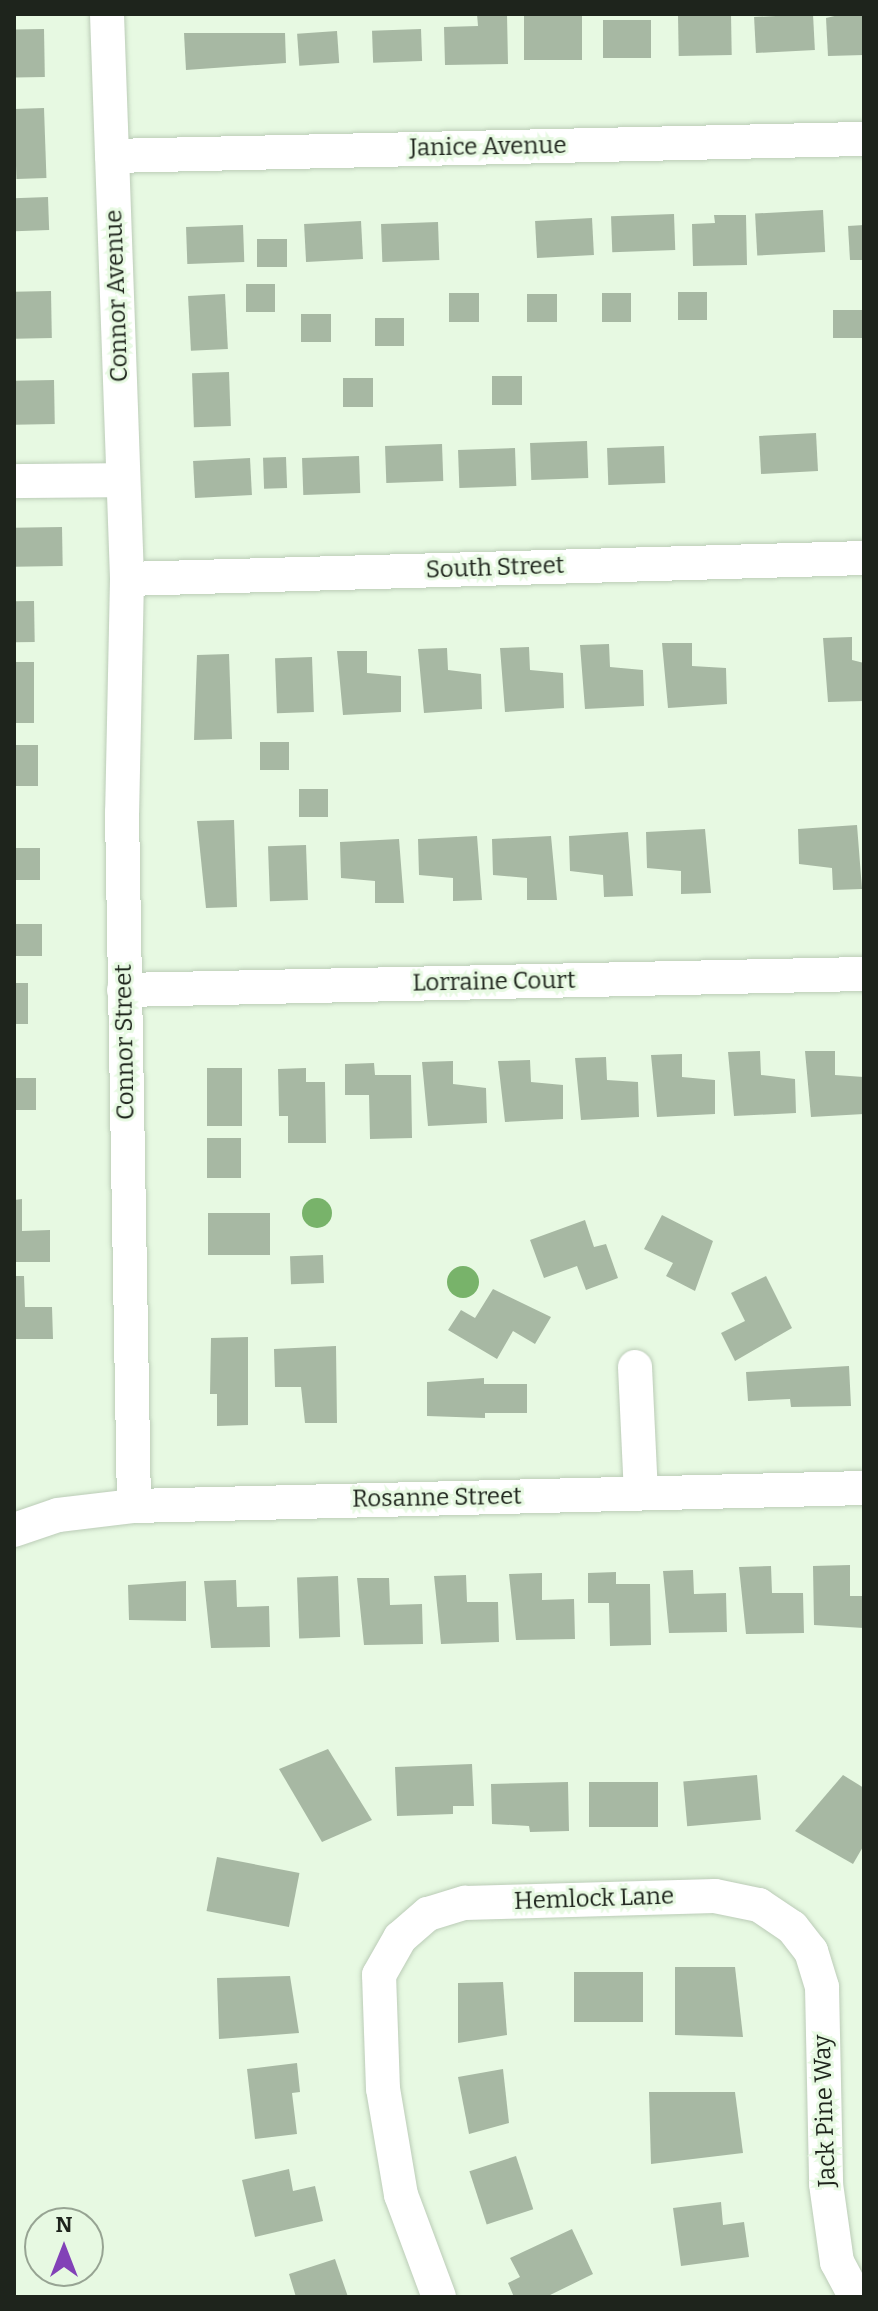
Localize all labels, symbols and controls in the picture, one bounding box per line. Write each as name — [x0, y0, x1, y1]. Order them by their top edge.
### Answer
street label: Janice Avenue — [409, 131, 567, 163]
street label: Connor Avenue — [100, 209, 134, 383]
street label: South Street — [425, 551, 565, 585]
street label: Connor Street — [109, 964, 141, 1120]
street label: Lorraine Court — [412, 966, 576, 998]
street label: Rosanne Street — [352, 1482, 522, 1514]
street label: Hemlock Lane — [513, 1882, 675, 1916]
street label: Jack Pine Way — [808, 2034, 842, 2188]
north arrow — [24, 2207, 104, 2287]
text: N — [56, 2211, 72, 2238]

